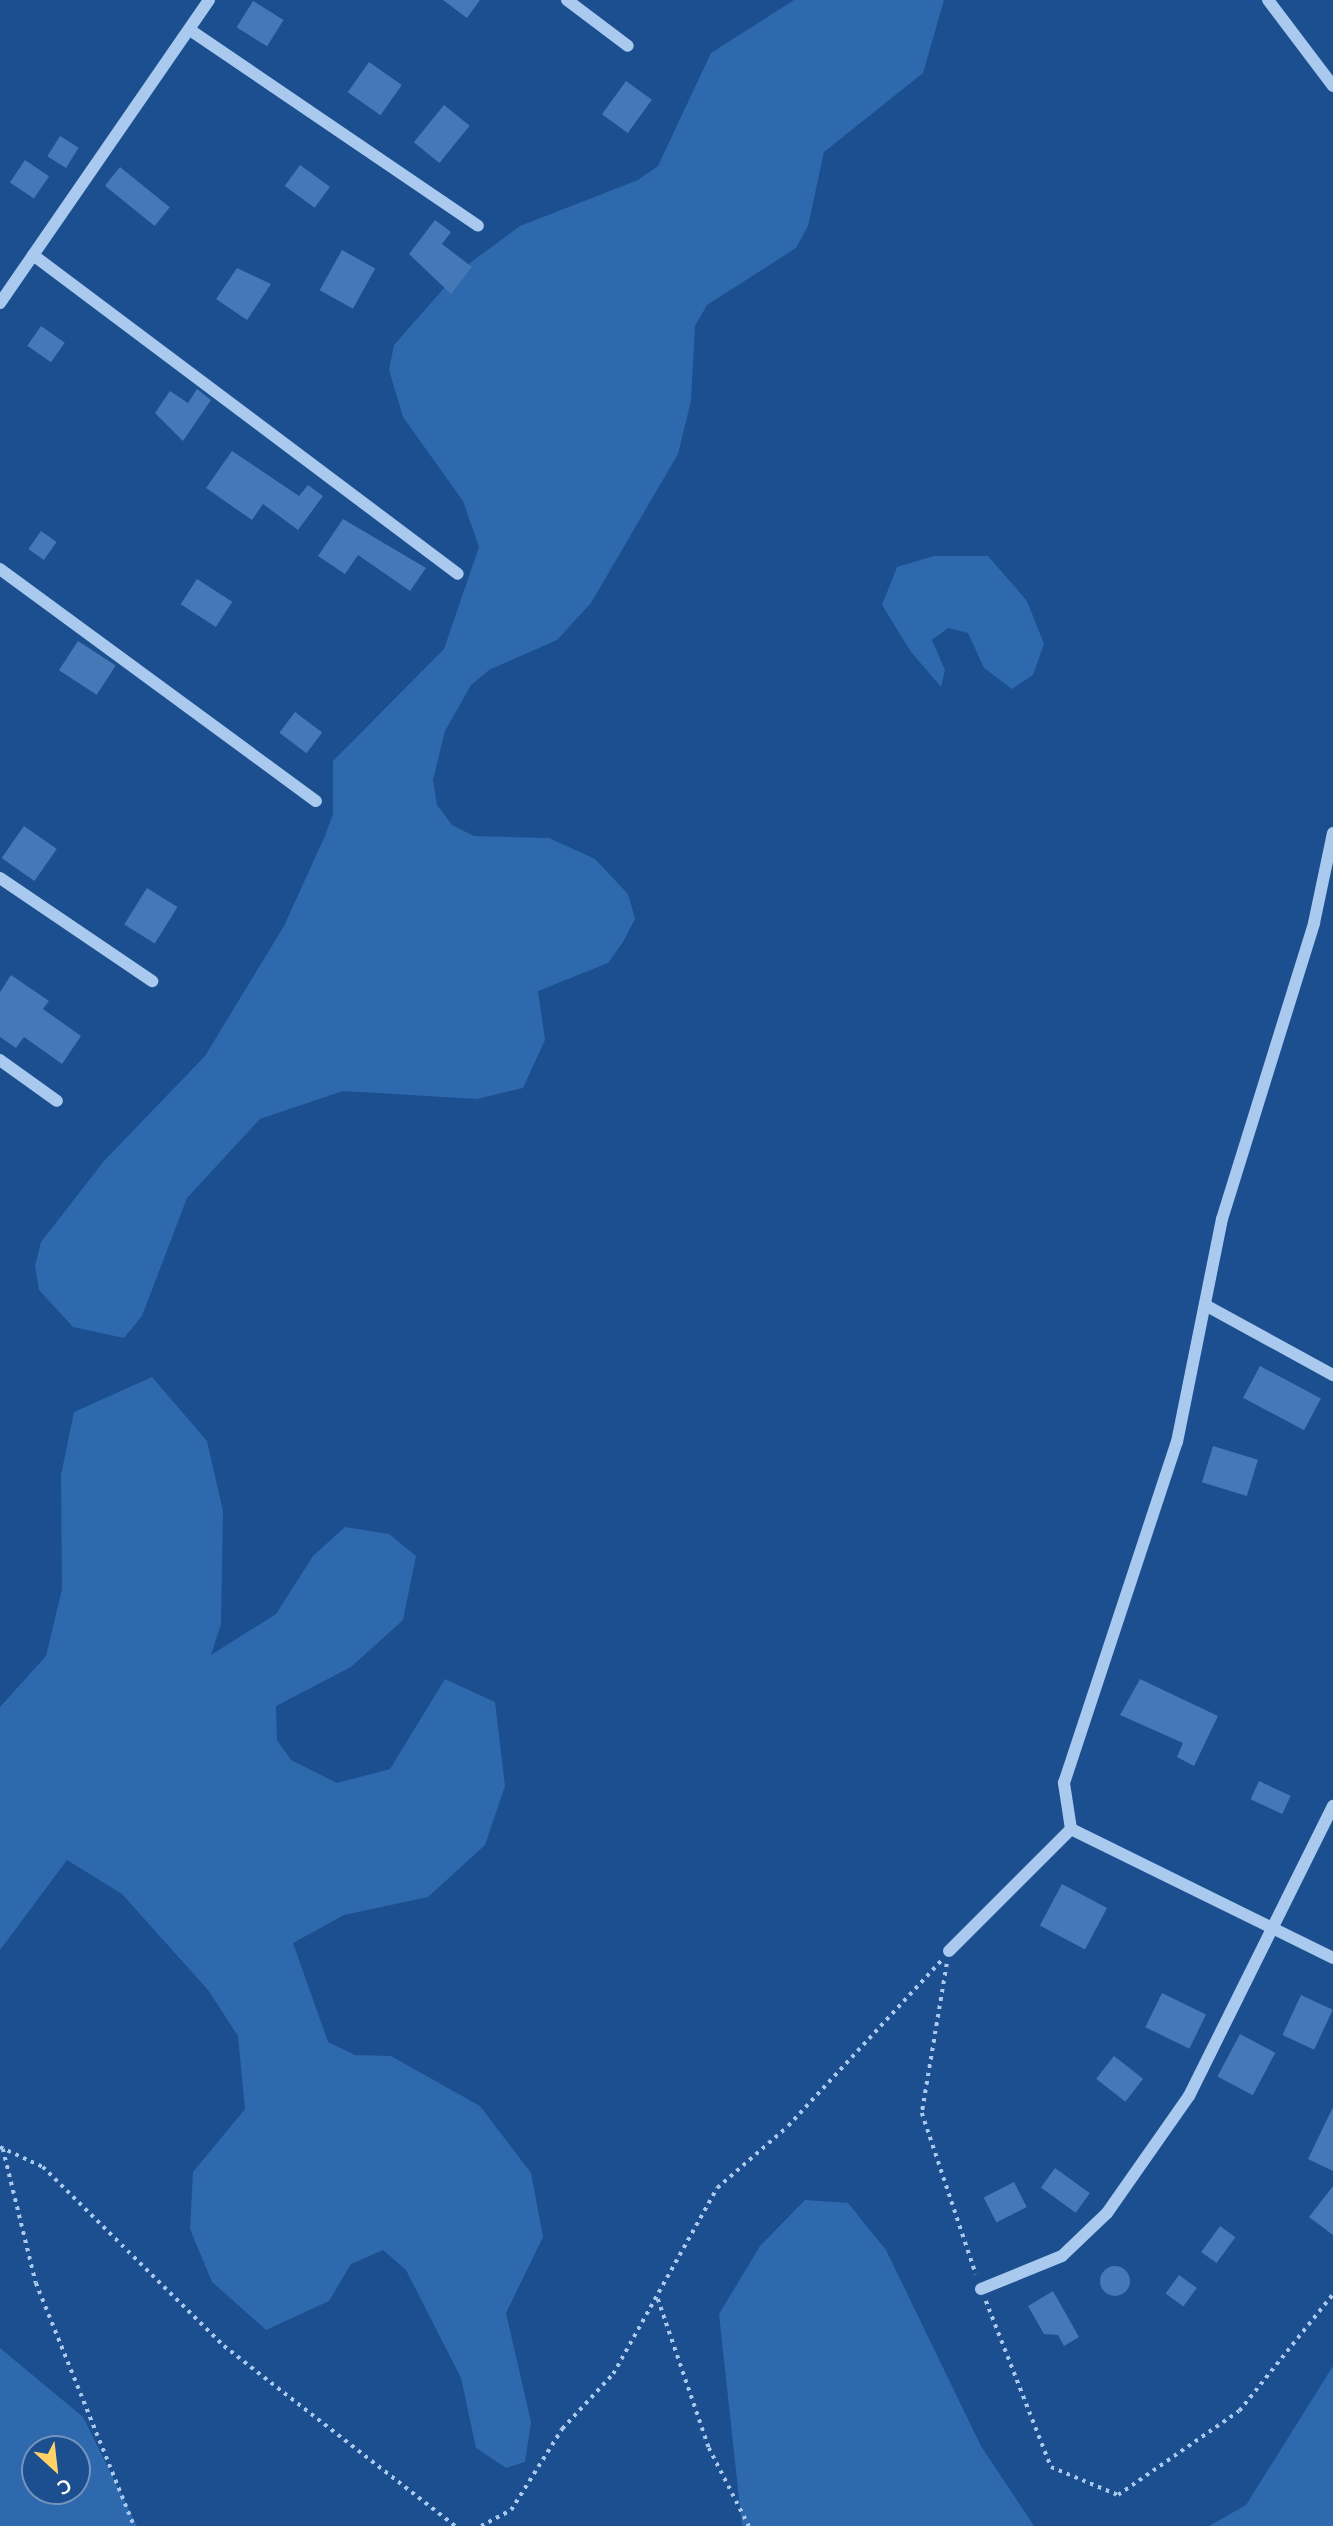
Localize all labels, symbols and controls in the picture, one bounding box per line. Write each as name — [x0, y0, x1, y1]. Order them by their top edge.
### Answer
north arrow — [21, 2435, 91, 2505]
text: С — [53, 2473, 76, 2501]

